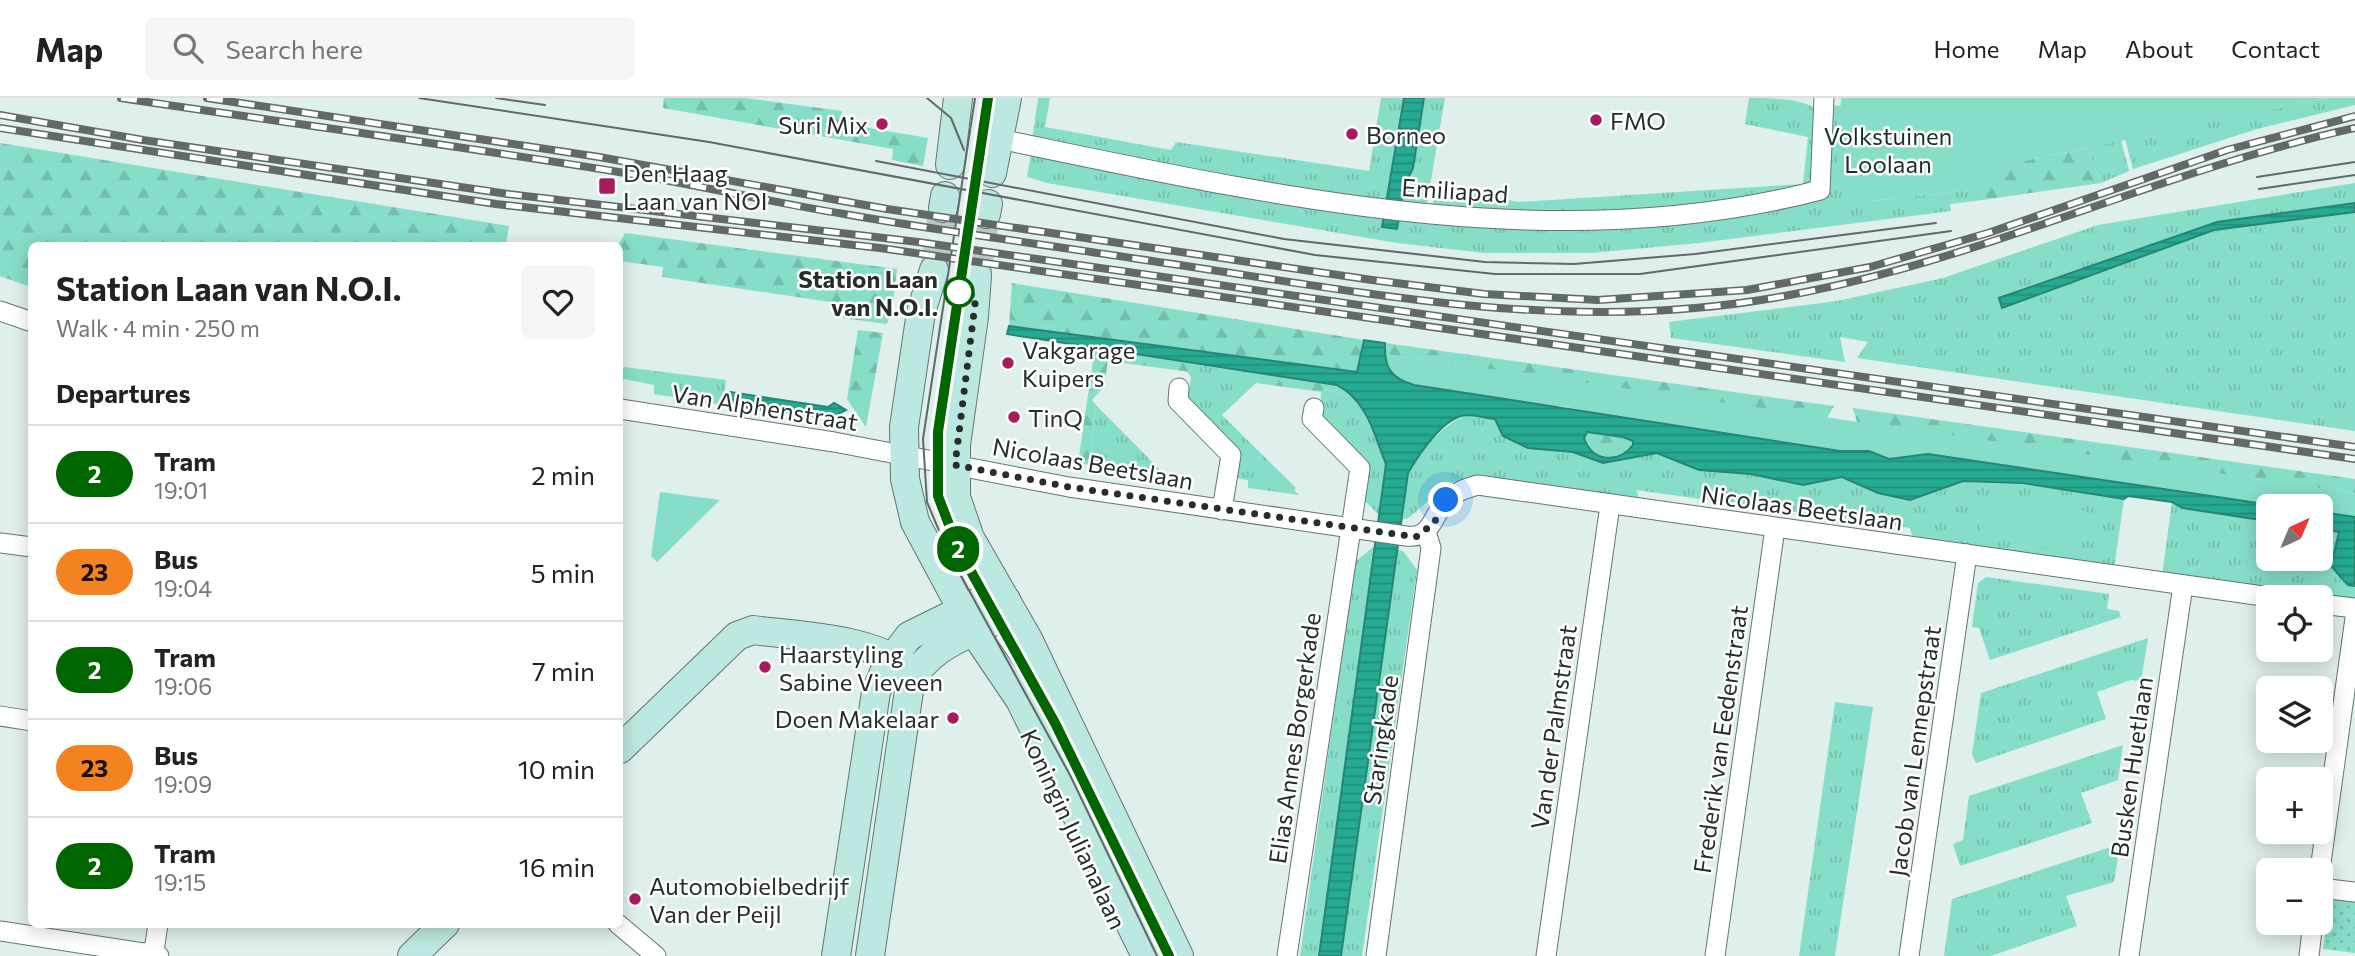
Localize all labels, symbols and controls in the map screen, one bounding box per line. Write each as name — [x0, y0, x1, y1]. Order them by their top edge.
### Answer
search box — [145, 17, 635, 80]
text: Map — [35, 28, 103, 69]
icon: search — [169, 29, 207, 67]
text: Search here — [225, 33, 363, 64]
text: Home — [1934, 34, 2000, 63]
text: Map — [2038, 34, 2087, 63]
text: About — [2125, 34, 2193, 63]
text: Contact — [2231, 34, 2320, 63]
place label: FMO — [1610, 106, 1666, 135]
place label: Suri Mix — [778, 110, 868, 139]
marker: FMO — [1588, 112, 1604, 128]
marker: Suri Mix — [874, 116, 890, 132]
place label: Borneo — [1366, 120, 1446, 149]
park label: Volkstuinen Loolaan — [1824, 121, 1952, 178]
marker: Borneo — [1344, 126, 1360, 142]
place label: Den Haag Laan van NOI — [623, 158, 768, 215]
street label: Emiliapad — [1401, 172, 1509, 208]
marker: Den Haag Laan van NOI — [597, 176, 617, 196]
place label: Station Laan van N.O.I. — [798, 264, 938, 321]
button: heart — [521, 265, 595, 339]
text: Station Laan van N.O.I. — [56, 267, 401, 308]
marker: Station Laan van N.O.I. — [944, 277, 974, 307]
text: Walk · 4 min · 250 m — [56, 314, 260, 342]
place label: Vakgarage Kuipers — [1022, 335, 1136, 392]
marker: Vakgarage Kuipers — [1000, 355, 1016, 371]
text: Departures — [56, 377, 191, 408]
street label: Van Alphenstraat — [670, 378, 860, 436]
place label: TinQ — [1028, 403, 1083, 432]
marker: TinQ — [1006, 409, 1022, 425]
street label: Nicolaas Beetslaan — [990, 431, 1196, 495]
text: Tram — [154, 445, 216, 476]
text: 2 — [88, 459, 101, 488]
text: 2 min — [531, 459, 595, 490]
text: 19:01 — [154, 476, 208, 504]
street label: Nicolaas Beetslaan — [1699, 478, 1905, 536]
your location — [1428, 482, 1463, 517]
north arrow — [2256, 494, 2333, 570]
map controls — [2256, 494, 2333, 935]
line badge: 2 — [935, 526, 981, 572]
text: 2 — [951, 534, 965, 563]
text: Bus — [154, 543, 198, 574]
text: 23 — [81, 557, 108, 586]
text: 5 min — [531, 557, 595, 588]
text: 19:04 — [154, 574, 212, 602]
button: locate — [2256, 585, 2333, 662]
street label: Frederik van Eedenstraat — [1687, 603, 1753, 875]
street label: Elias Annes Borgerkade — [1262, 611, 1326, 865]
street label: Van der Palmstraat — [1524, 623, 1582, 831]
street label: Jacob van Lennepstraat — [1882, 624, 1946, 878]
place label: Haarstyling Sabine Vieveen — [779, 639, 943, 696]
text: Tram — [154, 641, 216, 672]
text: 2 — [88, 655, 101, 684]
text: 7 min — [532, 655, 595, 686]
marker: Haarstyling Sabine Vieveen — [757, 659, 773, 675]
text: 19:06 — [154, 672, 212, 700]
street label: Staringkade — [1357, 673, 1403, 807]
street label: Busken Huetlaan — [2104, 675, 2158, 859]
button: layers — [2256, 676, 2333, 753]
place label: Doen Makelaar — [775, 704, 939, 733]
marker: Doen Makelaar — [945, 710, 961, 726]
street label: Koningin Julianalaan — [1015, 724, 1133, 934]
text: Bus — [154, 739, 198, 770]
text: 23 — [81, 753, 108, 782]
text: 10 min — [518, 753, 595, 784]
button: + — [2256, 767, 2333, 844]
text: 19:09 — [154, 770, 212, 798]
text: Tram — [154, 837, 216, 868]
text: 2 — [88, 851, 101, 880]
text: 16 min — [519, 851, 595, 882]
button: − — [2256, 858, 2333, 935]
text: 19:15 — [154, 868, 206, 896]
place label: Automobielbedrijf Van der Peijl — [649, 871, 850, 928]
marker: Automobielbedrijf Van der Peijl — [627, 891, 643, 907]

